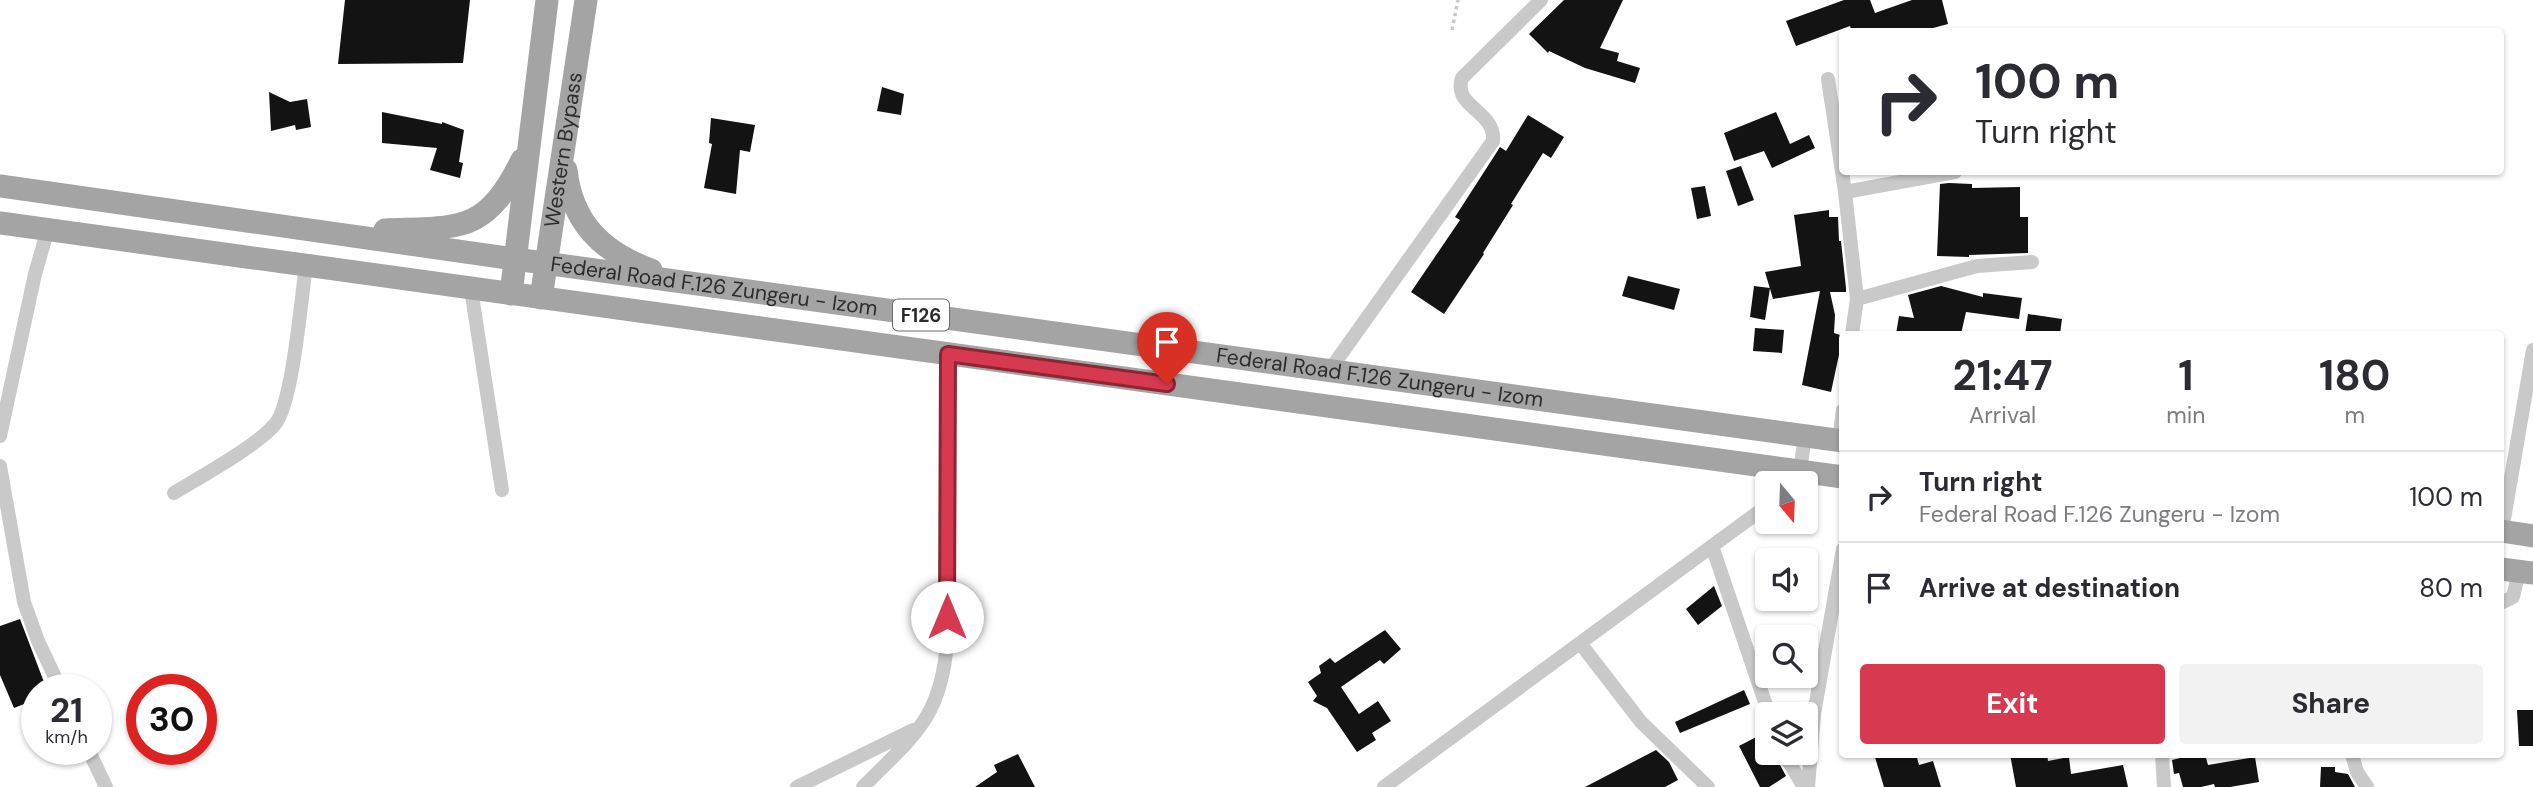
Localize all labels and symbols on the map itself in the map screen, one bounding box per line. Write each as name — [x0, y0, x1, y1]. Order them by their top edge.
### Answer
street label: Western Bypass — [538, 70, 589, 229]
street label: Federal Road F.126 Zungeru - Izom — [549, 250, 879, 323]
road number: F126 — [893, 300, 949, 330]
pin — [1137, 312, 1197, 384]
street label: Federal Road F.126 Zungeru - Izom — [1214, 341, 1545, 414]
north arrow — [1755, 471, 1818, 534]
position arrow — [910, 580, 984, 654]
speed limit sign: 30 — [126, 674, 217, 765]

